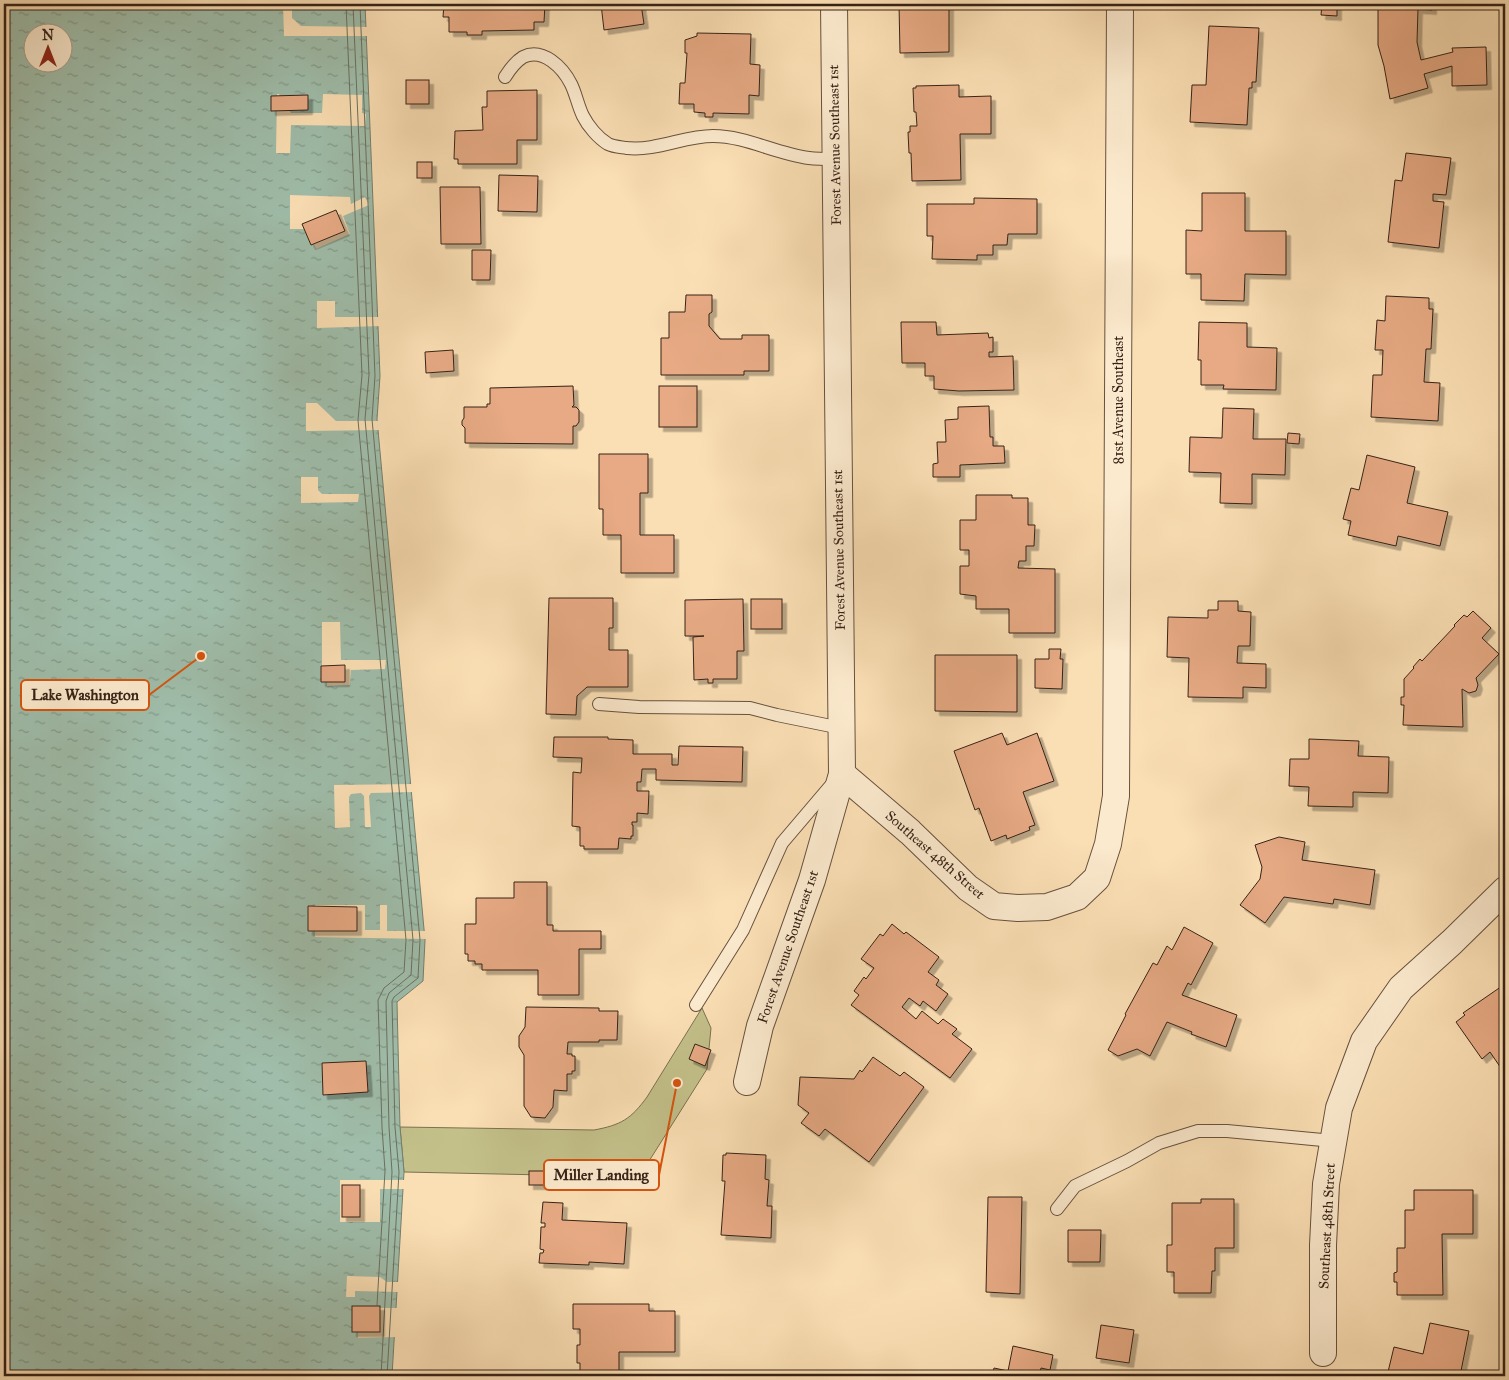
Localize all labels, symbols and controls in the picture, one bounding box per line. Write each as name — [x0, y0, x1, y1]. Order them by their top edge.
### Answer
north arrow — [22, 22, 72, 72]
text: N — [42, 27, 54, 44]
street label: Forest Avenue Southeast 1st — [825, 64, 845, 226]
street label: 81st Avenue Southeast — [1110, 336, 1127, 464]
street label: Forest Avenue Southeast 1st — [829, 469, 849, 631]
callout: Lake Washington — [21, 680, 149, 710]
text: Lake Washington — [31, 686, 140, 705]
street label: Southeast 48th Street — [882, 807, 988, 903]
street label: Forest Avenue Southeast 1st — [754, 868, 822, 1026]
callout: Miller Landing — [544, 1160, 659, 1190]
street label: Southeast 48th Street — [1315, 1163, 1339, 1289]
text: Miller Landing — [553, 1166, 650, 1185]

